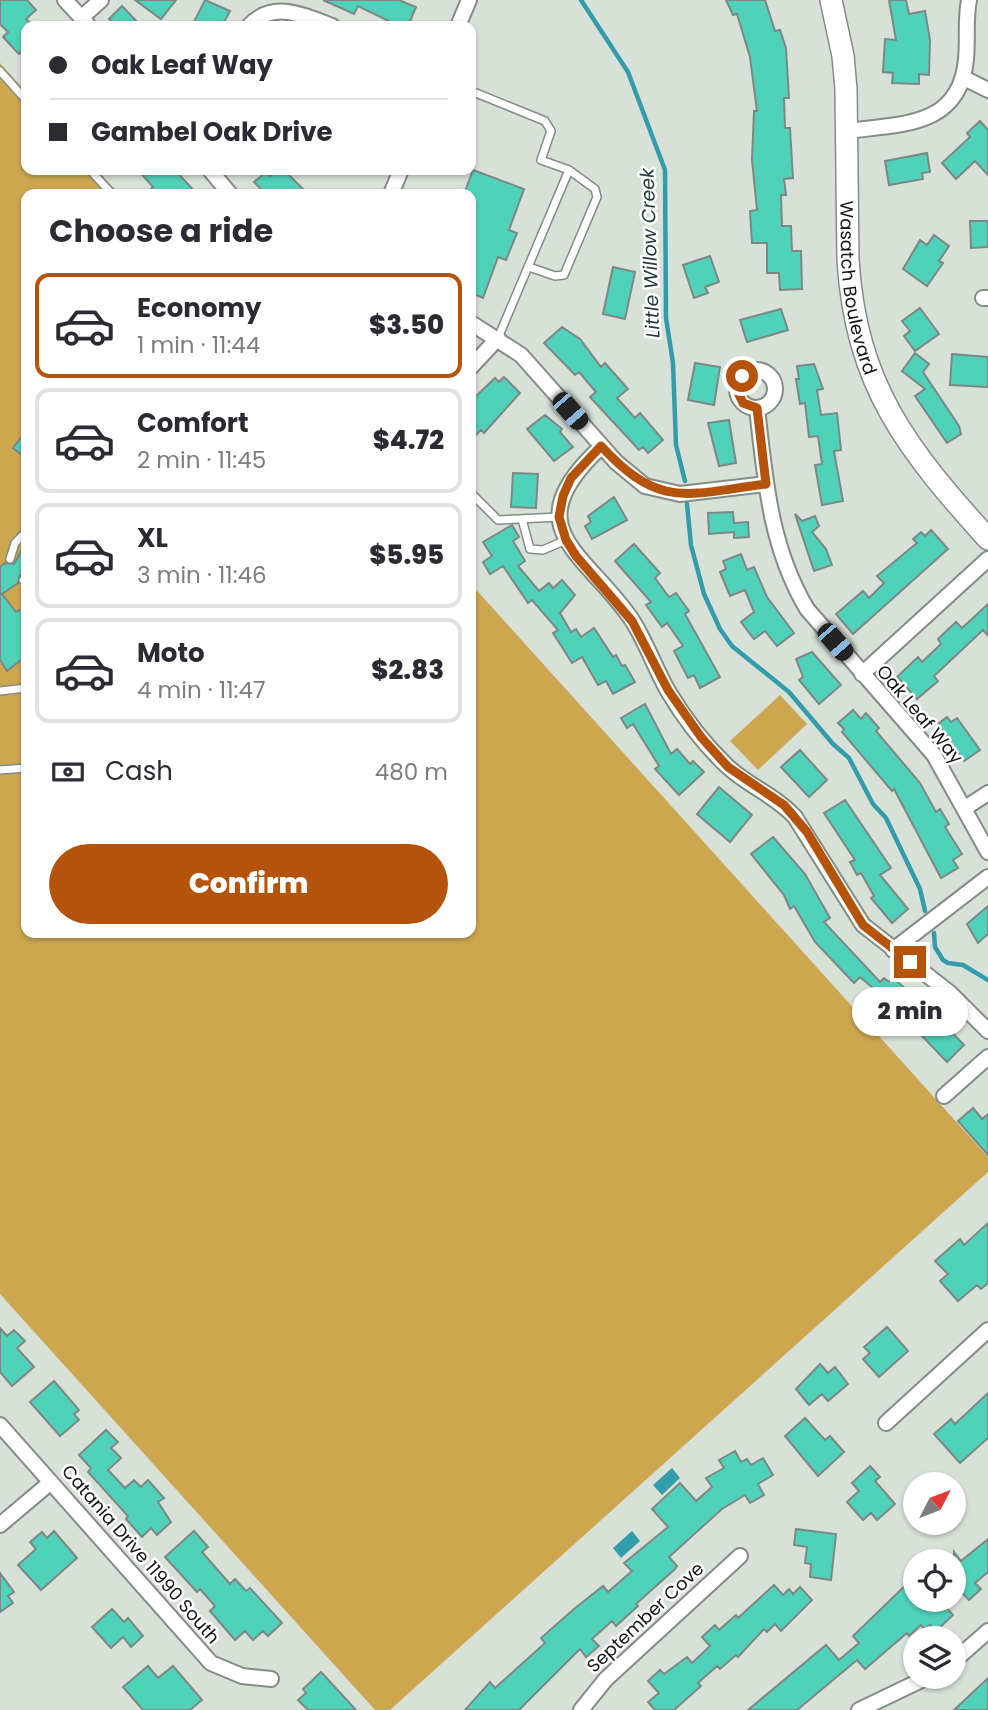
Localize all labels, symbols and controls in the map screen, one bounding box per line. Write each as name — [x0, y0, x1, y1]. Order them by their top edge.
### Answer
text: Oak Leaf Way — [91, 47, 273, 83]
text: Gambel Oak Drive — [91, 114, 333, 150]
water label: Little Willow Creek — [634, 166, 666, 338]
street label: Wasatch Boulevard — [835, 200, 884, 378]
text: Choose a ride — [49, 208, 273, 253]
text: Economy — [137, 290, 261, 326]
icon: car — [53, 294, 116, 357]
text: $3.50 — [369, 307, 444, 343]
text: 1 min · 11:44 — [137, 329, 260, 361]
route start — [726, 360, 758, 392]
car — [549, 388, 592, 434]
text: Comfort — [137, 405, 249, 441]
icon: car — [53, 409, 116, 472]
text: $4.72 — [373, 422, 444, 458]
text: 2 min · 11:45 — [137, 444, 266, 476]
text: XL — [137, 520, 168, 556]
icon: car — [53, 524, 116, 587]
text: $5.95 — [369, 537, 444, 573]
text: 3 min · 11:46 — [137, 559, 267, 591]
car — [814, 619, 857, 665]
text: Moto — [137, 635, 205, 671]
icon: car — [53, 639, 116, 702]
text: $2.83 — [371, 652, 444, 688]
street label: Oak Leaf Way — [871, 659, 969, 769]
text: 4 min · 11:47 — [137, 674, 265, 706]
icon: cash — [49, 753, 87, 791]
text: Cash — [105, 753, 173, 789]
text: 480 m — [375, 756, 448, 788]
button: Confirm — [49, 844, 448, 924]
route end — [894, 946, 926, 978]
callout: 2 min — [852, 986, 968, 1036]
text: 2 min — [878, 995, 942, 1027]
street label: Catania Drive 11990 South — [56, 1459, 226, 1649]
north arrow — [903, 1472, 966, 1535]
map controls — [903, 1472, 966, 1689]
button: locate — [903, 1549, 966, 1612]
street label: September Cove — [581, 1556, 709, 1678]
button: layers — [903, 1626, 966, 1689]

